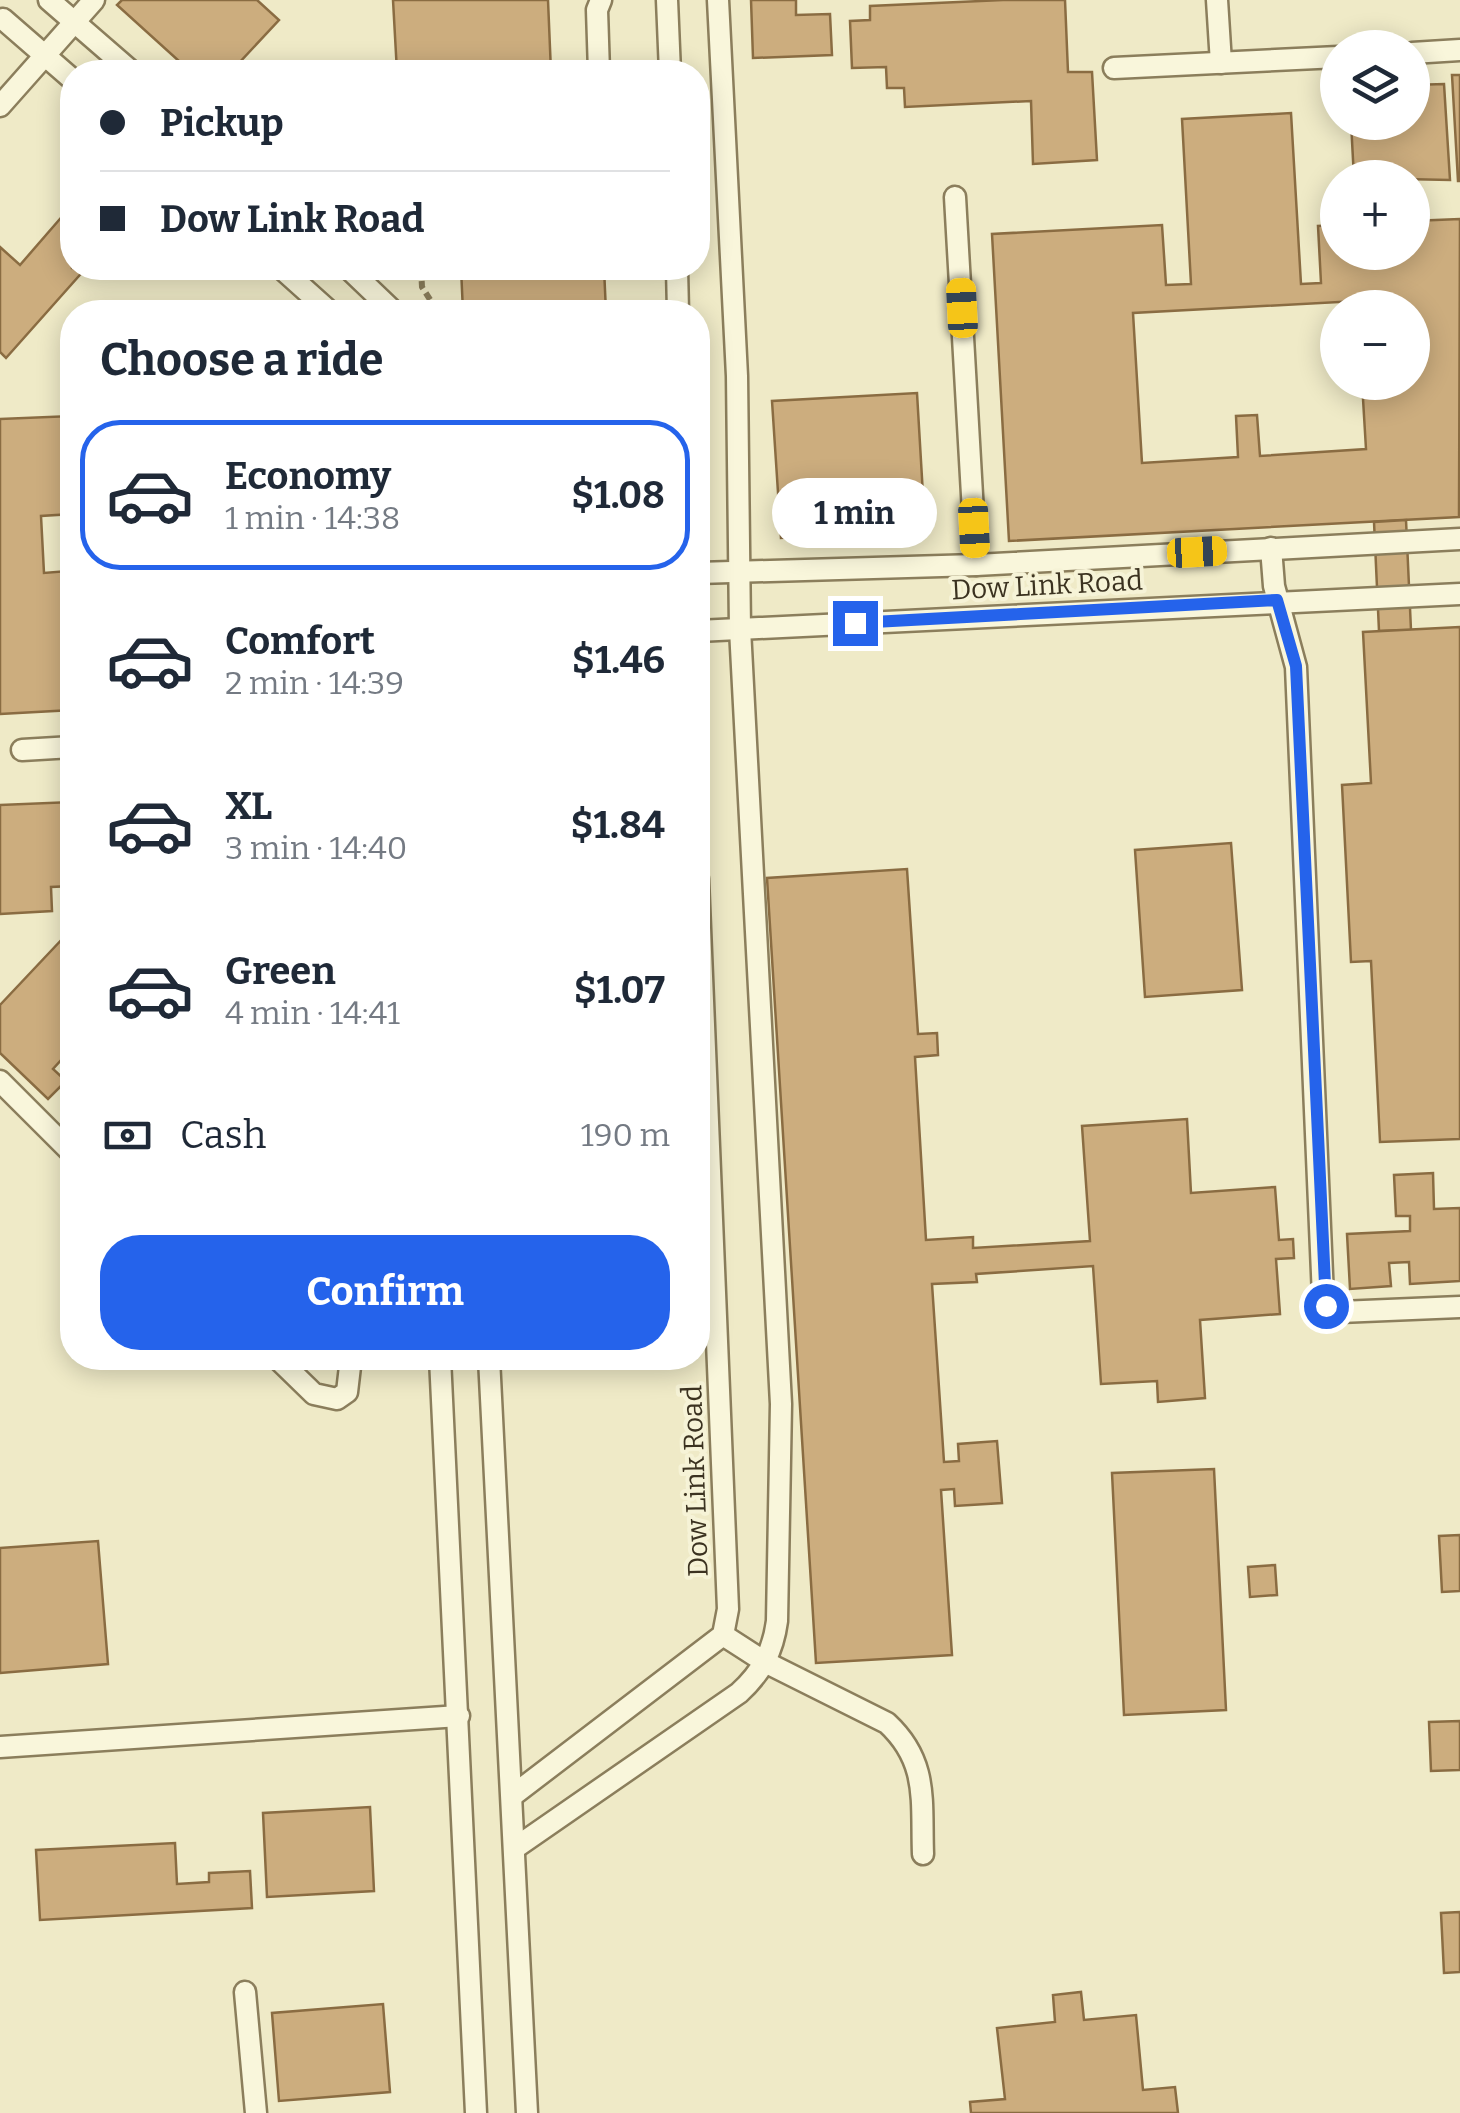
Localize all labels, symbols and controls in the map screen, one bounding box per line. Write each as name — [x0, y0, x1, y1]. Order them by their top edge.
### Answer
map controls — [1320, 30, 1430, 400]
button: layers — [1320, 30, 1430, 140]
text: Pickup — [160, 100, 284, 146]
button: + — [1320, 160, 1430, 270]
text: Dow Link Road — [160, 196, 425, 242]
car — [945, 277, 979, 339]
button: − — [1320, 290, 1430, 400]
text: Choose a ride — [100, 333, 383, 387]
icon: car — [105, 450, 195, 540]
text: Economy — [225, 453, 391, 499]
text: $1.08 — [571, 472, 665, 518]
callout: 1 min — [772, 478, 938, 548]
text: 1 min — [814, 494, 895, 532]
car — [957, 497, 991, 559]
text: 1 min · 14:38 — [225, 499, 400, 537]
car — [1166, 535, 1228, 569]
street label: Dow Link Road — [950, 564, 1144, 606]
route end — [833, 601, 878, 646]
icon: car — [105, 615, 195, 705]
text: Comfort — [225, 618, 375, 664]
text: $1.46 — [572, 637, 665, 683]
text: 2 min · 14:39 — [225, 664, 404, 702]
icon: car — [105, 780, 195, 870]
text: XL — [225, 783, 272, 829]
text: $1.84 — [571, 802, 665, 848]
text: 3 min · 14:40 — [225, 829, 407, 867]
icon: car — [105, 945, 195, 1035]
text: Green — [225, 948, 336, 994]
text: $1.07 — [574, 967, 665, 1013]
text: 4 min · 14:41 — [225, 994, 400, 1032]
icon: cash — [100, 1108, 155, 1163]
text: Cash — [180, 1112, 266, 1158]
text: 190 m — [581, 1116, 670, 1154]
button: Confirm — [100, 1235, 670, 1350]
route start — [1304, 1284, 1349, 1329]
street label: Dow Link Road — [675, 1385, 715, 1577]

